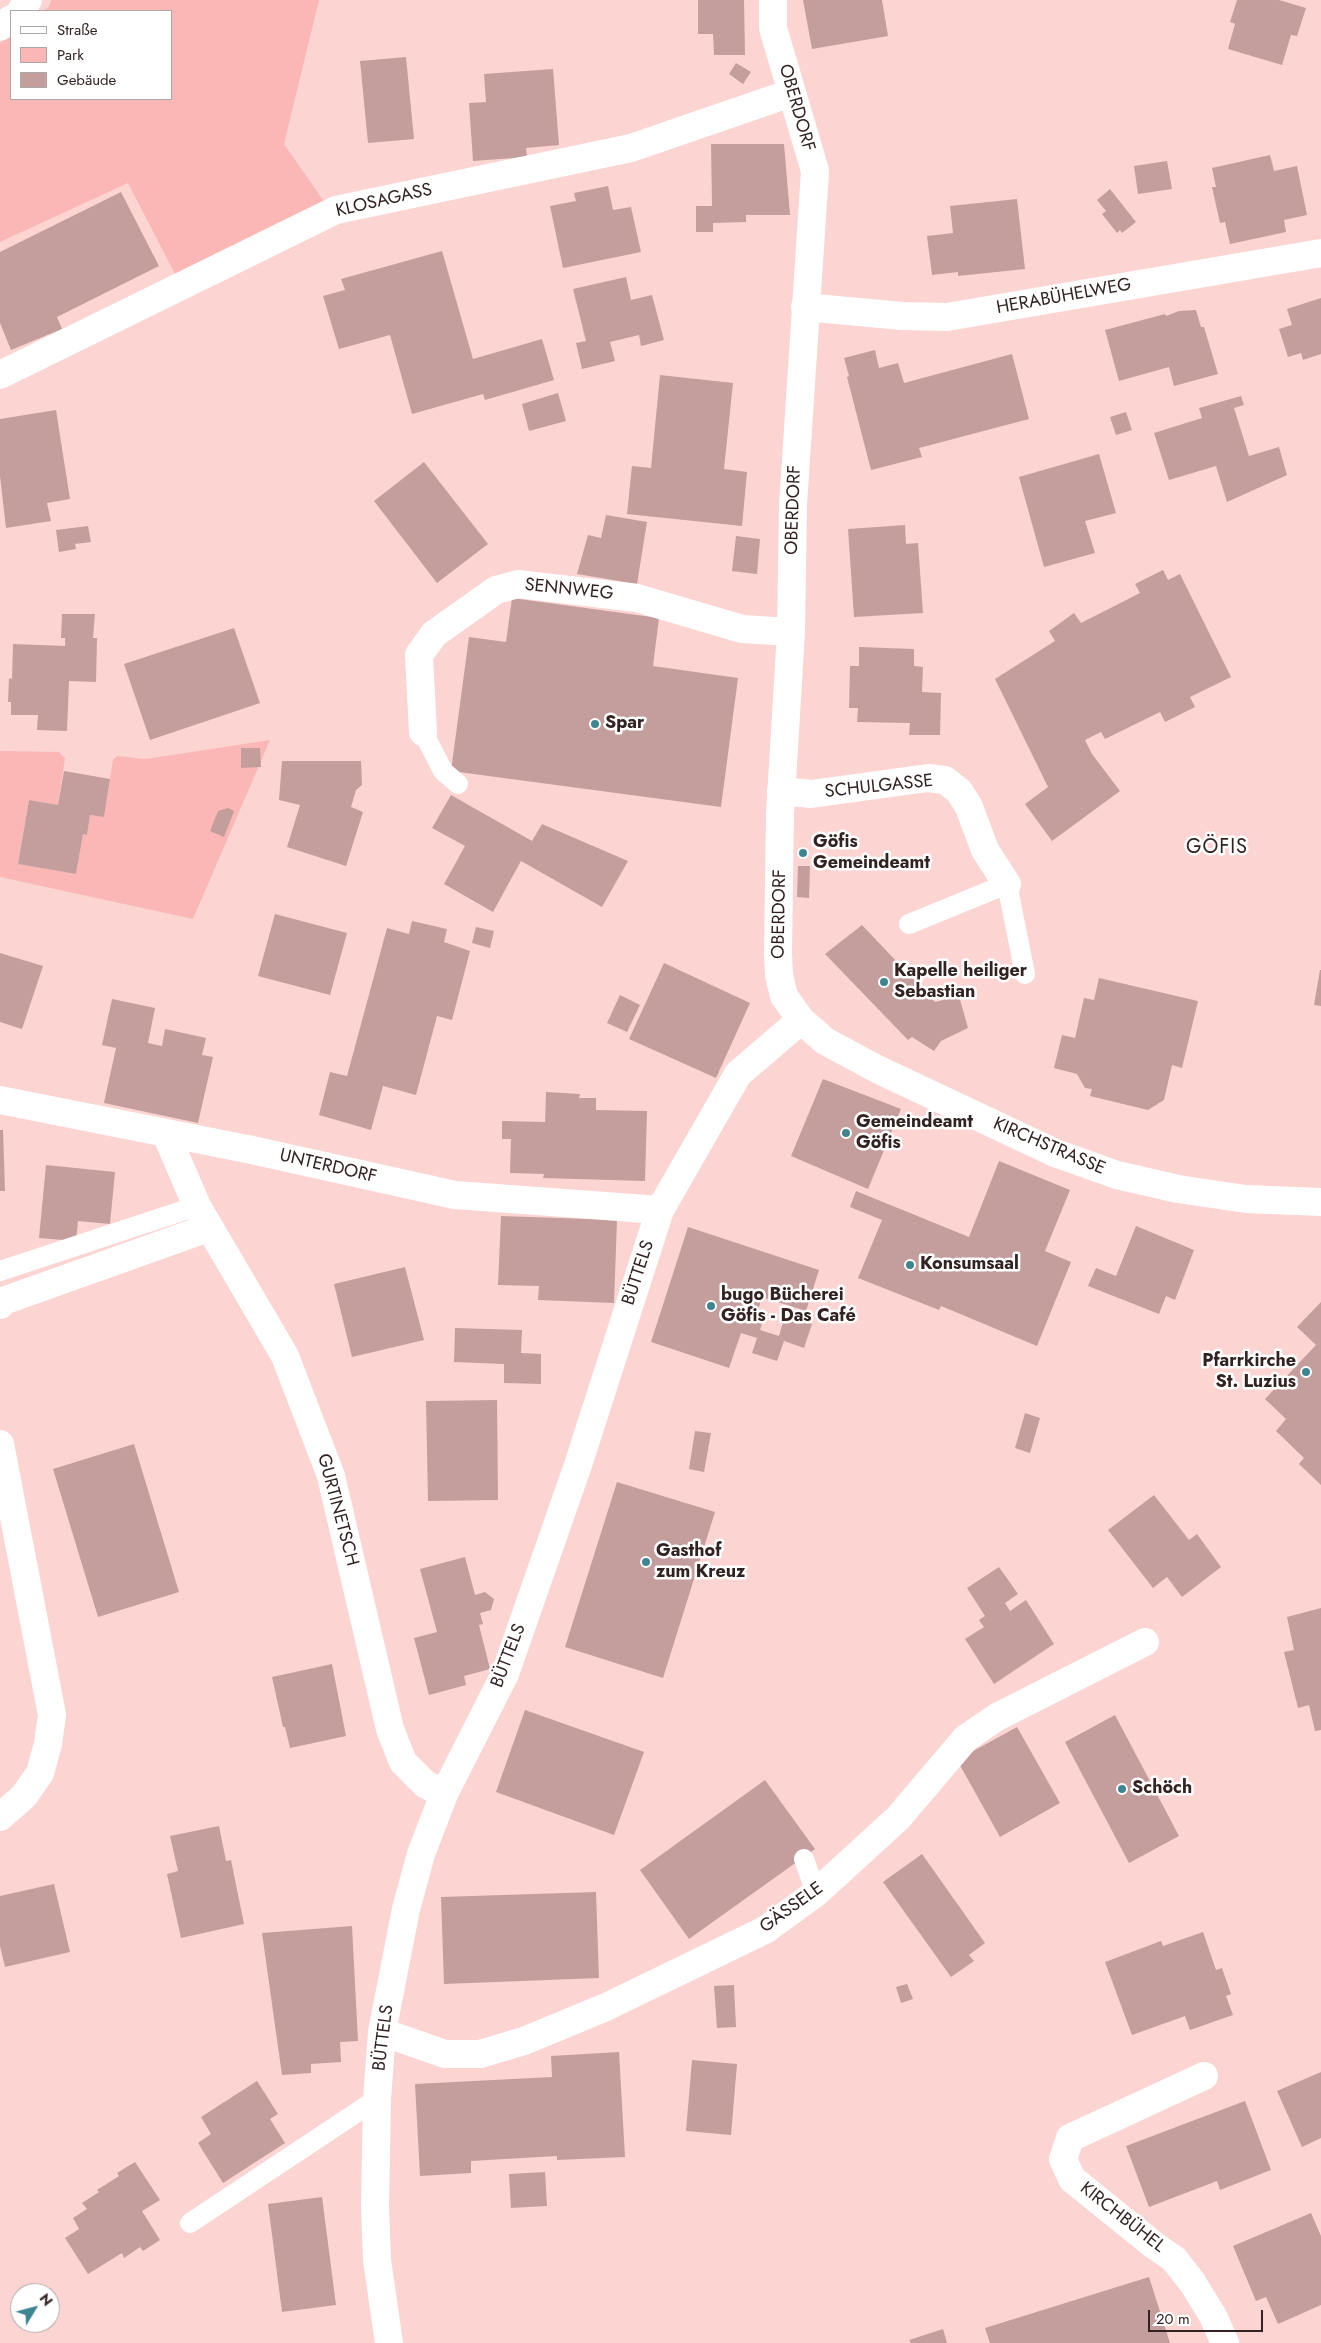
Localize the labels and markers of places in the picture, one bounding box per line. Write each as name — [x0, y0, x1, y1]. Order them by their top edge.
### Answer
place label: Spar — [605, 713, 644, 735]
marker: Spar — [589, 718, 601, 730]
place label: Göfis Gemeindeamt — [813, 832, 930, 874]
marker: Göfis Gemeindeamt — [797, 847, 809, 859]
place label: Kapelle heiliger Sebastian — [894, 961, 1027, 1004]
marker: Kapelle heiliger Sebastian — [878, 976, 890, 988]
place label: Gemeindeamt Göfis — [856, 1112, 973, 1154]
marker: Gemeindeamt Göfis — [840, 1127, 852, 1139]
place label: Konsumsaal — [920, 1254, 1019, 1276]
marker: Konsumsaal — [904, 1259, 916, 1271]
place label: bugo Bücherei Göfis - Das Café — [721, 1285, 856, 1328]
marker: bugo Bücherei Göfis - Das Café — [705, 1300, 717, 1312]
place label: Pfarrkirche St. Luzius — [1202, 1351, 1296, 1394]
marker: Pfarrkirche St. Luzius — [1300, 1366, 1312, 1378]
place label: Gasthof zum Kreuz — [656, 1541, 745, 1584]
marker: Gasthof zum Kreuz — [640, 1556, 652, 1568]
place label: Schöch — [1132, 1778, 1192, 1800]
marker: Schöch — [1116, 1783, 1128, 1795]

